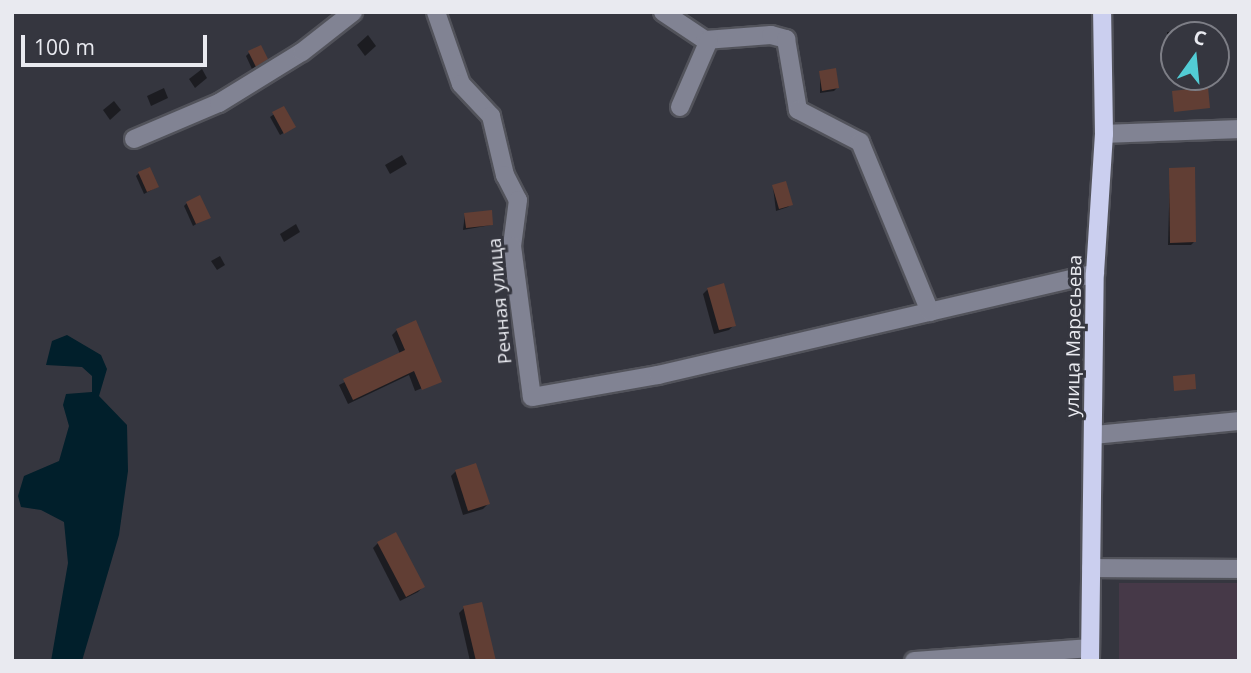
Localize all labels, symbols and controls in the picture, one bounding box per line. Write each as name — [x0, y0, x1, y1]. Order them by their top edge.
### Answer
scale bar — [24, 21, 210, 65]
north arrow — [1160, 21, 1230, 91]
text: С — [1191, 24, 1209, 52]
text: 100 m — [34, 33, 95, 61]
street label: Речная улица — [483, 237, 517, 365]
street label: улица Маресьева — [1061, 255, 1087, 417]

